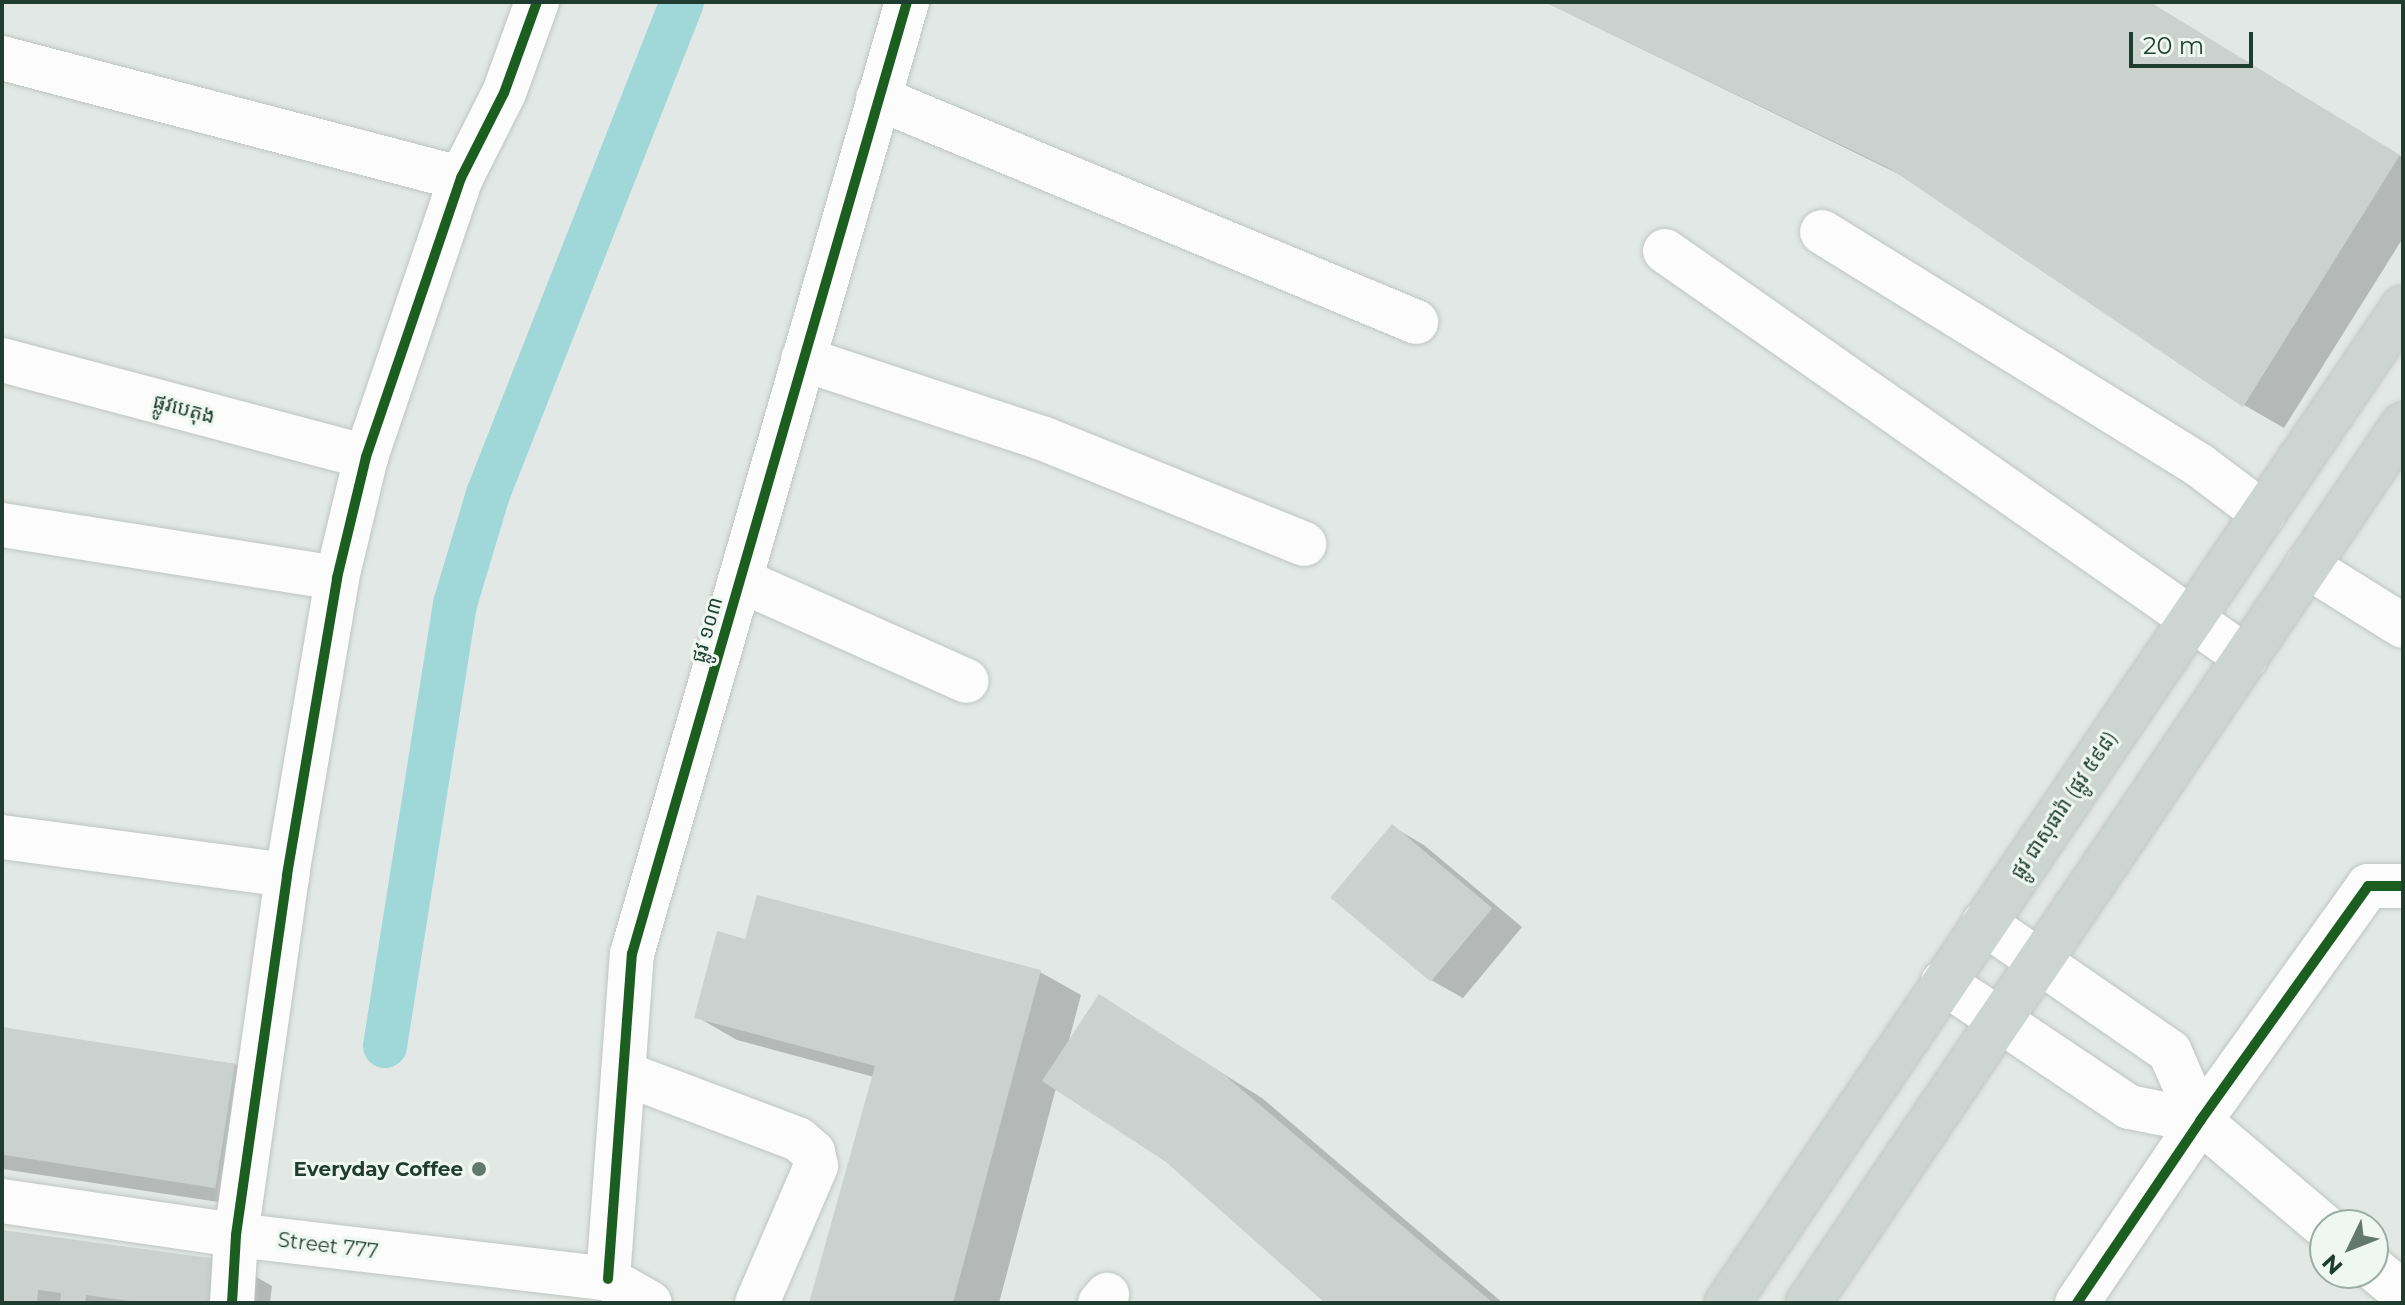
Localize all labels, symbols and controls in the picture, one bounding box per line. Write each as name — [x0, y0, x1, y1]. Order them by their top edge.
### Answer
scale bar — [2133, 16, 2257, 66]
text: 20 m — [2143, 31, 2204, 60]
street label: ផ្លូវបេតុង — [150, 389, 218, 429]
street label: ផ្លូវ ១០៣ — [686, 594, 728, 666]
street label: ផ្លូវ ជាសុផារ៉ា (ផ្លូវ ៥៩៨) — [2006, 726, 2122, 884]
place label: Everyday Coffee — [294, 1157, 463, 1181]
marker: Everyday Coffee — [470, 1160, 488, 1178]
north arrow — [2309, 1209, 2389, 1289]
street label: Street 777 — [276, 1228, 380, 1264]
text: N — [2317, 1249, 2348, 1280]

